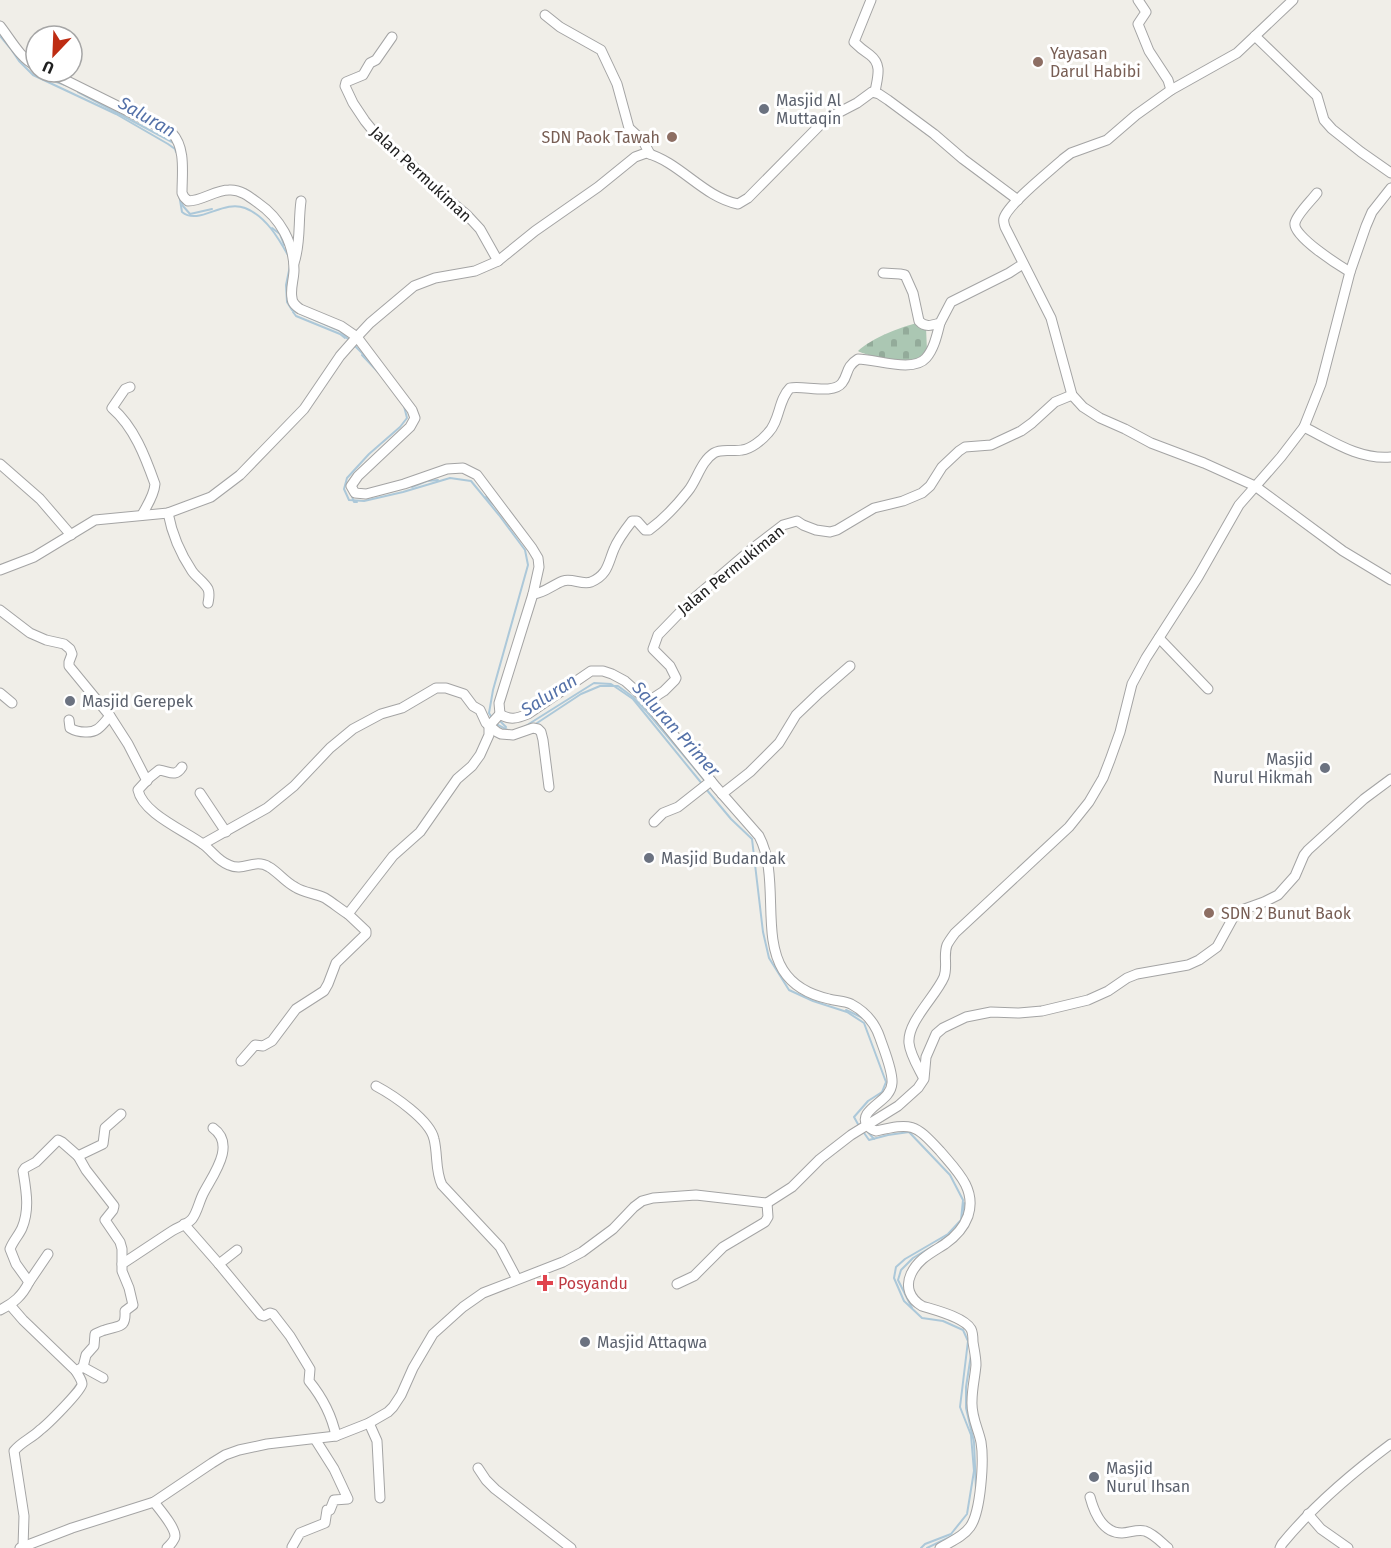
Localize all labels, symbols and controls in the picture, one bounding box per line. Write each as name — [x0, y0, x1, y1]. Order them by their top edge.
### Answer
north arrow — [24, 24, 84, 84]
place label: Yayasan Darul Habibi — [1050, 44, 1141, 81]
marker: Yayasan Darul Habibi — [1031, 55, 1045, 69]
text: U — [40, 57, 57, 78]
water label: Saluran — [114, 91, 180, 142]
place label: Masjid Al Muttaqin — [776, 91, 841, 128]
marker: Masjid Al Muttaqin — [757, 102, 771, 116]
street label: Jalan Permukiman — [366, 122, 476, 226]
place label: SDN Paok Tawah — [541, 128, 660, 147]
marker: SDN Paok Tawah — [665, 130, 679, 144]
street label: Jalan Permukiman — [674, 521, 788, 619]
water label: Saluran — [516, 669, 581, 721]
water label: Saluran Primer — [627, 676, 725, 782]
place label: Masjid Gerepek — [82, 692, 194, 711]
marker: Masjid Gerepek — [63, 694, 77, 708]
place label: Masjid Nurul Hikmah — [1213, 750, 1313, 787]
marker: Masjid Nurul Hikmah — [1318, 761, 1332, 775]
place label: Masjid Budandak — [661, 849, 786, 868]
marker: Masjid Budandak — [642, 851, 656, 865]
place label: SDN 2 Bunut Baok — [1221, 904, 1352, 923]
marker: SDN 2 Bunut Baok — [1202, 906, 1216, 920]
marker: Posyandu — [536, 1274, 554, 1292]
place label: Posyandu — [558, 1274, 628, 1293]
place label: Masjid Attaqwa — [597, 1333, 707, 1352]
marker: Masjid Attaqwa — [578, 1335, 592, 1349]
place label: Masjid Nurul Ihsan — [1106, 1459, 1190, 1496]
marker: Masjid Nurul Ihsan — [1087, 1470, 1101, 1484]

